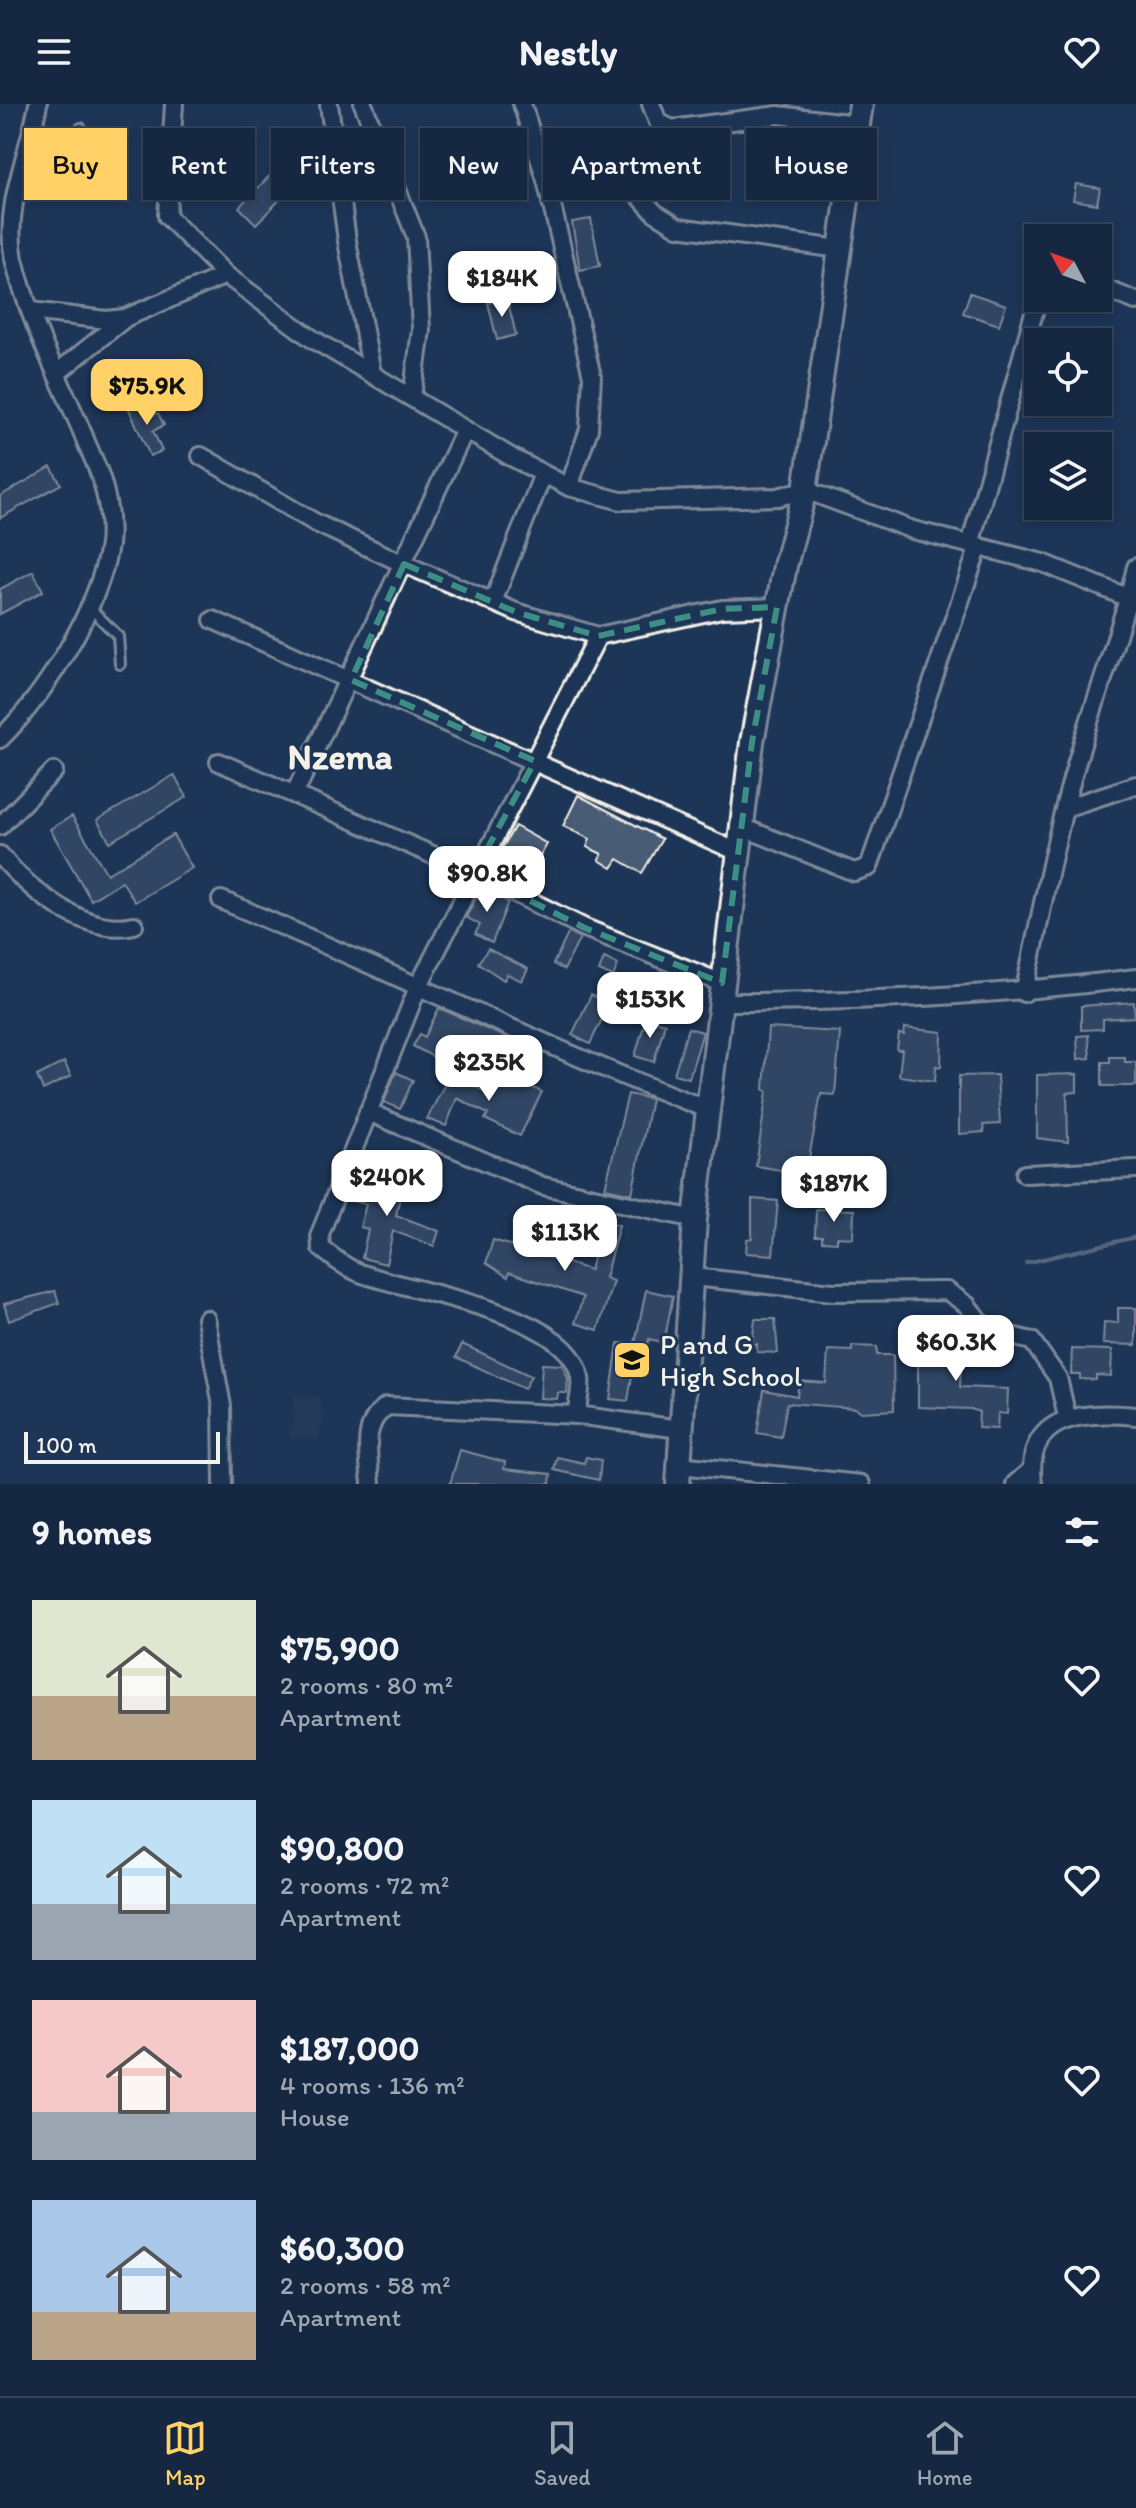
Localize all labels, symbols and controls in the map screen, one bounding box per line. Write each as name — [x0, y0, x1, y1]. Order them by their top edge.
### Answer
icon: menu — [32, 30, 76, 74]
icon: heart — [1060, 30, 1104, 74]
text: Nestly — [519, 31, 617, 74]
chip: Buy — [24, 128, 127, 200]
chip: Rent — [143, 128, 255, 200]
chip: Filters — [271, 128, 404, 200]
chip: New — [420, 128, 527, 200]
chip: Apartment — [543, 128, 730, 200]
chip: House — [746, 128, 877, 200]
north arrow — [1024, 224, 1112, 312]
map controls — [1024, 224, 1112, 520]
pin: $184K — [446, 251, 558, 319]
text: $184K — [466, 261, 538, 293]
button: locate — [1024, 328, 1112, 416]
pin: $75.9K — [82, 359, 212, 427]
text: $75.9K — [109, 369, 185, 401]
button: layers — [1024, 432, 1112, 520]
district label: Nzema — [288, 735, 393, 778]
pin: $90.8K — [422, 846, 552, 914]
text: $90.8K — [447, 856, 527, 888]
pin: $153K — [594, 972, 706, 1040]
text: $153K — [615, 982, 685, 1014]
pin: $235K — [433, 1035, 545, 1103]
text: $235K — [453, 1045, 525, 1077]
pin: $240K — [331, 1150, 443, 1218]
pin: $187K — [778, 1156, 890, 1224]
text: $240K — [349, 1160, 425, 1192]
text: $187K — [799, 1166, 869, 1198]
pin: $113K — [509, 1205, 621, 1273]
text: $113K — [531, 1215, 599, 1247]
pin: $60.3K — [891, 1315, 1021, 1383]
text: $60.3K — [916, 1325, 996, 1357]
place label: P and G High School — [660, 1327, 802, 1393]
school or university icon: P and G High School — [611, 1339, 653, 1381]
scale bar — [24, 1428, 220, 1464]
text: 100 m — [36, 1432, 97, 1459]
icon: filters — [1060, 1510, 1104, 1554]
text: 9 homes — [32, 1512, 152, 1553]
text: $75,900 — [280, 1628, 400, 1669]
icon: home — [96, 1632, 192, 1728]
icon: heart — [1060, 1658, 1104, 1702]
text: 2 rooms · 80 m² — [280, 1669, 453, 1701]
text: Apartment — [280, 1701, 401, 1733]
text: $90,800 — [280, 1828, 405, 1869]
icon: home — [96, 1832, 192, 1928]
icon: heart — [1060, 1858, 1104, 1902]
text: 2 rooms · 72 m² — [280, 1869, 449, 1901]
text: Apartment — [280, 1901, 401, 1933]
text: $187,000 — [280, 2028, 419, 2069]
icon: home — [96, 2032, 192, 2128]
icon: heart — [1060, 2058, 1104, 2102]
text: 4 rooms · 136 m² — [280, 2069, 465, 2101]
text: House — [280, 2101, 350, 2133]
text: $60,300 — [280, 2228, 405, 2269]
icon: home — [96, 2232, 192, 2328]
icon: heart — [1060, 2258, 1104, 2302]
text: 2 rooms · 58 m² — [280, 2269, 451, 2301]
text: Apartment — [280, 2301, 401, 2333]
tab: Map — [163, 2416, 207, 2491]
tab: Saved — [534, 2416, 590, 2491]
tab: Home — [917, 2416, 973, 2491]

